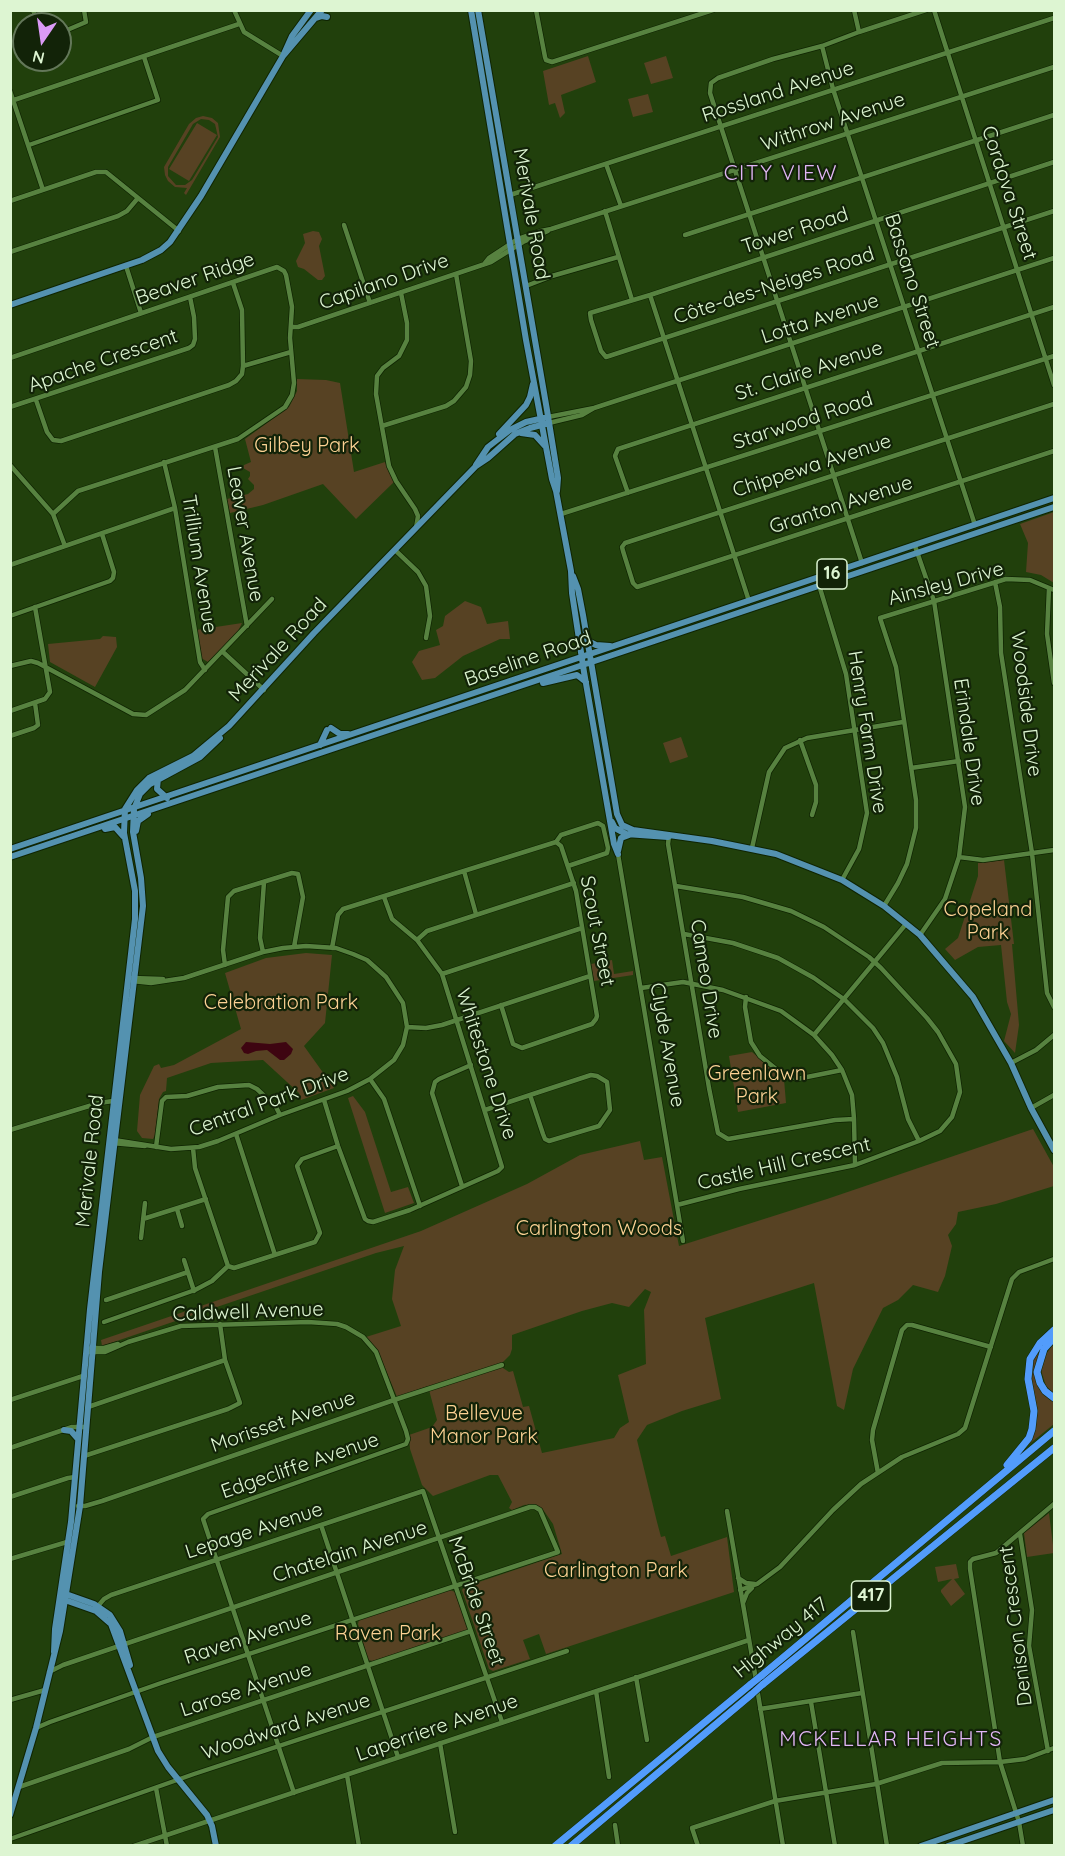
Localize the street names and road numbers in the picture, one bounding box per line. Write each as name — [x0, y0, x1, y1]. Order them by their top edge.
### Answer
street label: Rossland Avenue — [699, 56, 857, 128]
street label: Withrow Avenue — [758, 87, 908, 157]
street label: Cordova Street — [976, 123, 1042, 263]
street label: Merivale Road — [508, 146, 554, 282]
street label: Tower Road — [739, 202, 851, 260]
street label: Bassano Street — [879, 211, 945, 351]
street label: Côte-des-Neiges Road — [671, 242, 877, 330]
street label: Beaver Ridge — [132, 247, 258, 311]
street label: Capilano Drive — [316, 249, 452, 315]
street label: Lotta Avenue — [758, 289, 882, 349]
street label: Apache Crescent — [25, 324, 181, 398]
street label: St. Claire Avenue — [732, 336, 886, 406]
street label: Starwood Road — [730, 387, 876, 455]
street label: Chippewa Avenue — [730, 429, 894, 503]
street label: Leaver Avenue — [221, 464, 269, 604]
street label: Granton Avenue — [766, 471, 916, 539]
street label: Trillium Avenue — [176, 493, 222, 635]
street label: Ainsley Drive — [886, 557, 1006, 611]
road number: 16 — [817, 559, 847, 589]
street label: Merivale Road — [224, 593, 332, 707]
street label: Baseline Road — [461, 626, 595, 692]
street label: Woodside Drive — [1005, 630, 1047, 778]
street label: Henry Farm Drive — [842, 649, 892, 815]
street label: Erindale Drive — [948, 677, 990, 807]
street label: Scout Street — [575, 874, 619, 988]
street label: Cameo Drive — [685, 918, 727, 1040]
street label: Clyde Avenue — [644, 981, 690, 1109]
street label: Whitestone Drive — [450, 985, 522, 1143]
street label: Central Park Drive — [186, 1062, 352, 1142]
street label: Merivale Road — [71, 1093, 109, 1229]
street label: Castle Hill Crescent — [695, 1132, 873, 1196]
street label: Caldwell Avenue — [172, 1297, 324, 1327]
street label: Morisset Avenue — [208, 1386, 358, 1458]
street label: Edgecliffe Avenue — [218, 1428, 382, 1504]
street label: Lepage Avenue — [182, 1497, 326, 1565]
street label: Chatelain Avenue — [270, 1516, 430, 1588]
street label: McBride Street — [443, 1533, 509, 1669]
street label: Denison Crescent — [994, 1545, 1038, 1707]
road number: 417 — [852, 1581, 890, 1611]
street label: Highway 417 — [729, 1593, 833, 1683]
street label: Raven Avenue — [181, 1606, 315, 1670]
street label: Larose Avenue — [177, 1657, 315, 1723]
street label: Woodward Avenue — [199, 1688, 373, 1766]
street label: Laperriere Avenue — [353, 1689, 521, 1767]

